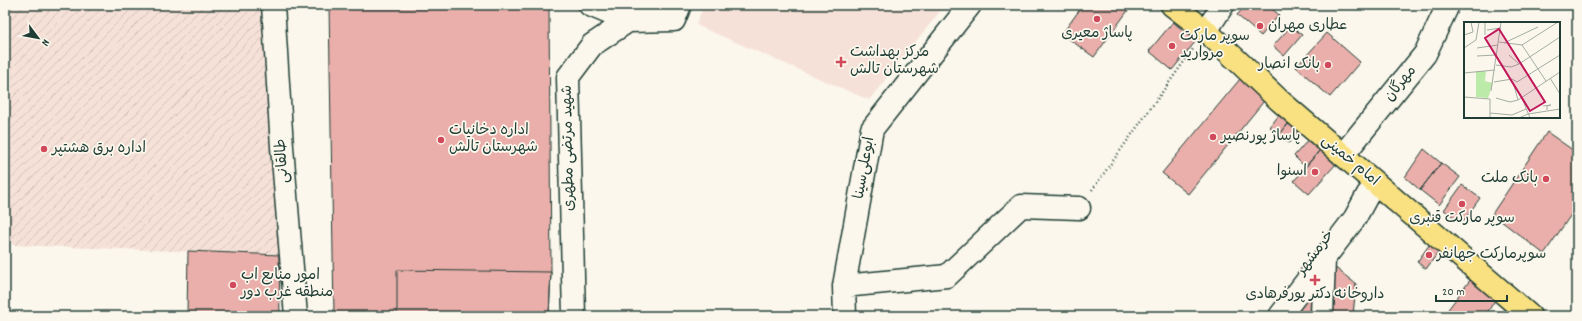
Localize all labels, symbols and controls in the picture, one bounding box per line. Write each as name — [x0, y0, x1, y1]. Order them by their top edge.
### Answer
marker: پاساژ معیری — [1092, 14, 1102, 24]
place label: عطاری مهران — [1268, 15, 1348, 37]
north arrow — [18, 18, 58, 58]
marker: عطاری مهران — [1255, 21, 1265, 31]
inset map — [1464, 22, 1560, 118]
place label: پاساژ معیری — [1061, 23, 1133, 45]
place label: سوپر مارکت مروارید — [1180, 26, 1250, 65]
text: N — [36, 36, 53, 49]
marker: سوپر مارکت مروارید — [1167, 41, 1177, 51]
place label: مرکز بهداشت شهرستان تالش — [850, 42, 939, 81]
place label: بانک انصار — [1257, 54, 1320, 76]
marker: مرکز بهداشت شهرستان تالش — [835, 56, 847, 68]
marker: بانک انصار — [1323, 60, 1333, 70]
street label: مهرگان — [1380, 61, 1422, 107]
street label: شهید مرتضی مطهری — [557, 85, 581, 211]
place label: اداره دخانیات شهرستان تالش — [449, 120, 538, 159]
place label: پاساژ پورنصیر — [1219, 126, 1300, 148]
street label: امام خمینی — [1316, 130, 1384, 192]
marker: پاساژ پورنصیر — [1208, 132, 1218, 142]
marker: اداره دخانیات شهرستان تالش — [436, 135, 446, 145]
street label: ابوعلی‌سینا — [849, 135, 881, 201]
place label: اداره برق هشتپر — [50, 138, 146, 160]
street label: طالقانی — [270, 138, 296, 184]
marker: اداره برق هشتپر — [39, 144, 49, 154]
place label: اسنوا — [1277, 161, 1307, 183]
marker: اسنوا — [1310, 167, 1320, 177]
place label: بانک ملت — [1481, 168, 1538, 190]
marker: بانک ملت — [1541, 174, 1551, 184]
marker: سوپر مارکت قنبری — [1457, 199, 1467, 209]
place label: سوپر مارکت قنبری — [1409, 208, 1515, 230]
street label: خرمشهر — [1290, 226, 1340, 282]
place label: سوپرمارکت جهانفر — [1435, 244, 1546, 266]
marker: سوپرمارکت جهانفر — [1424, 250, 1434, 260]
place label: امور منابع اب منطقه غرب دور — [240, 265, 333, 304]
marker: داروخانه دکتر پورفرهادی — [1310, 275, 1320, 285]
scale bar — [1436, 277, 1507, 303]
marker: امور منابع اب منطقه غرب دور — [228, 280, 238, 290]
place label: داروخانه دکتر پورفرهادی — [1245, 284, 1385, 306]
text: 20 m — [1442, 284, 1465, 301]

